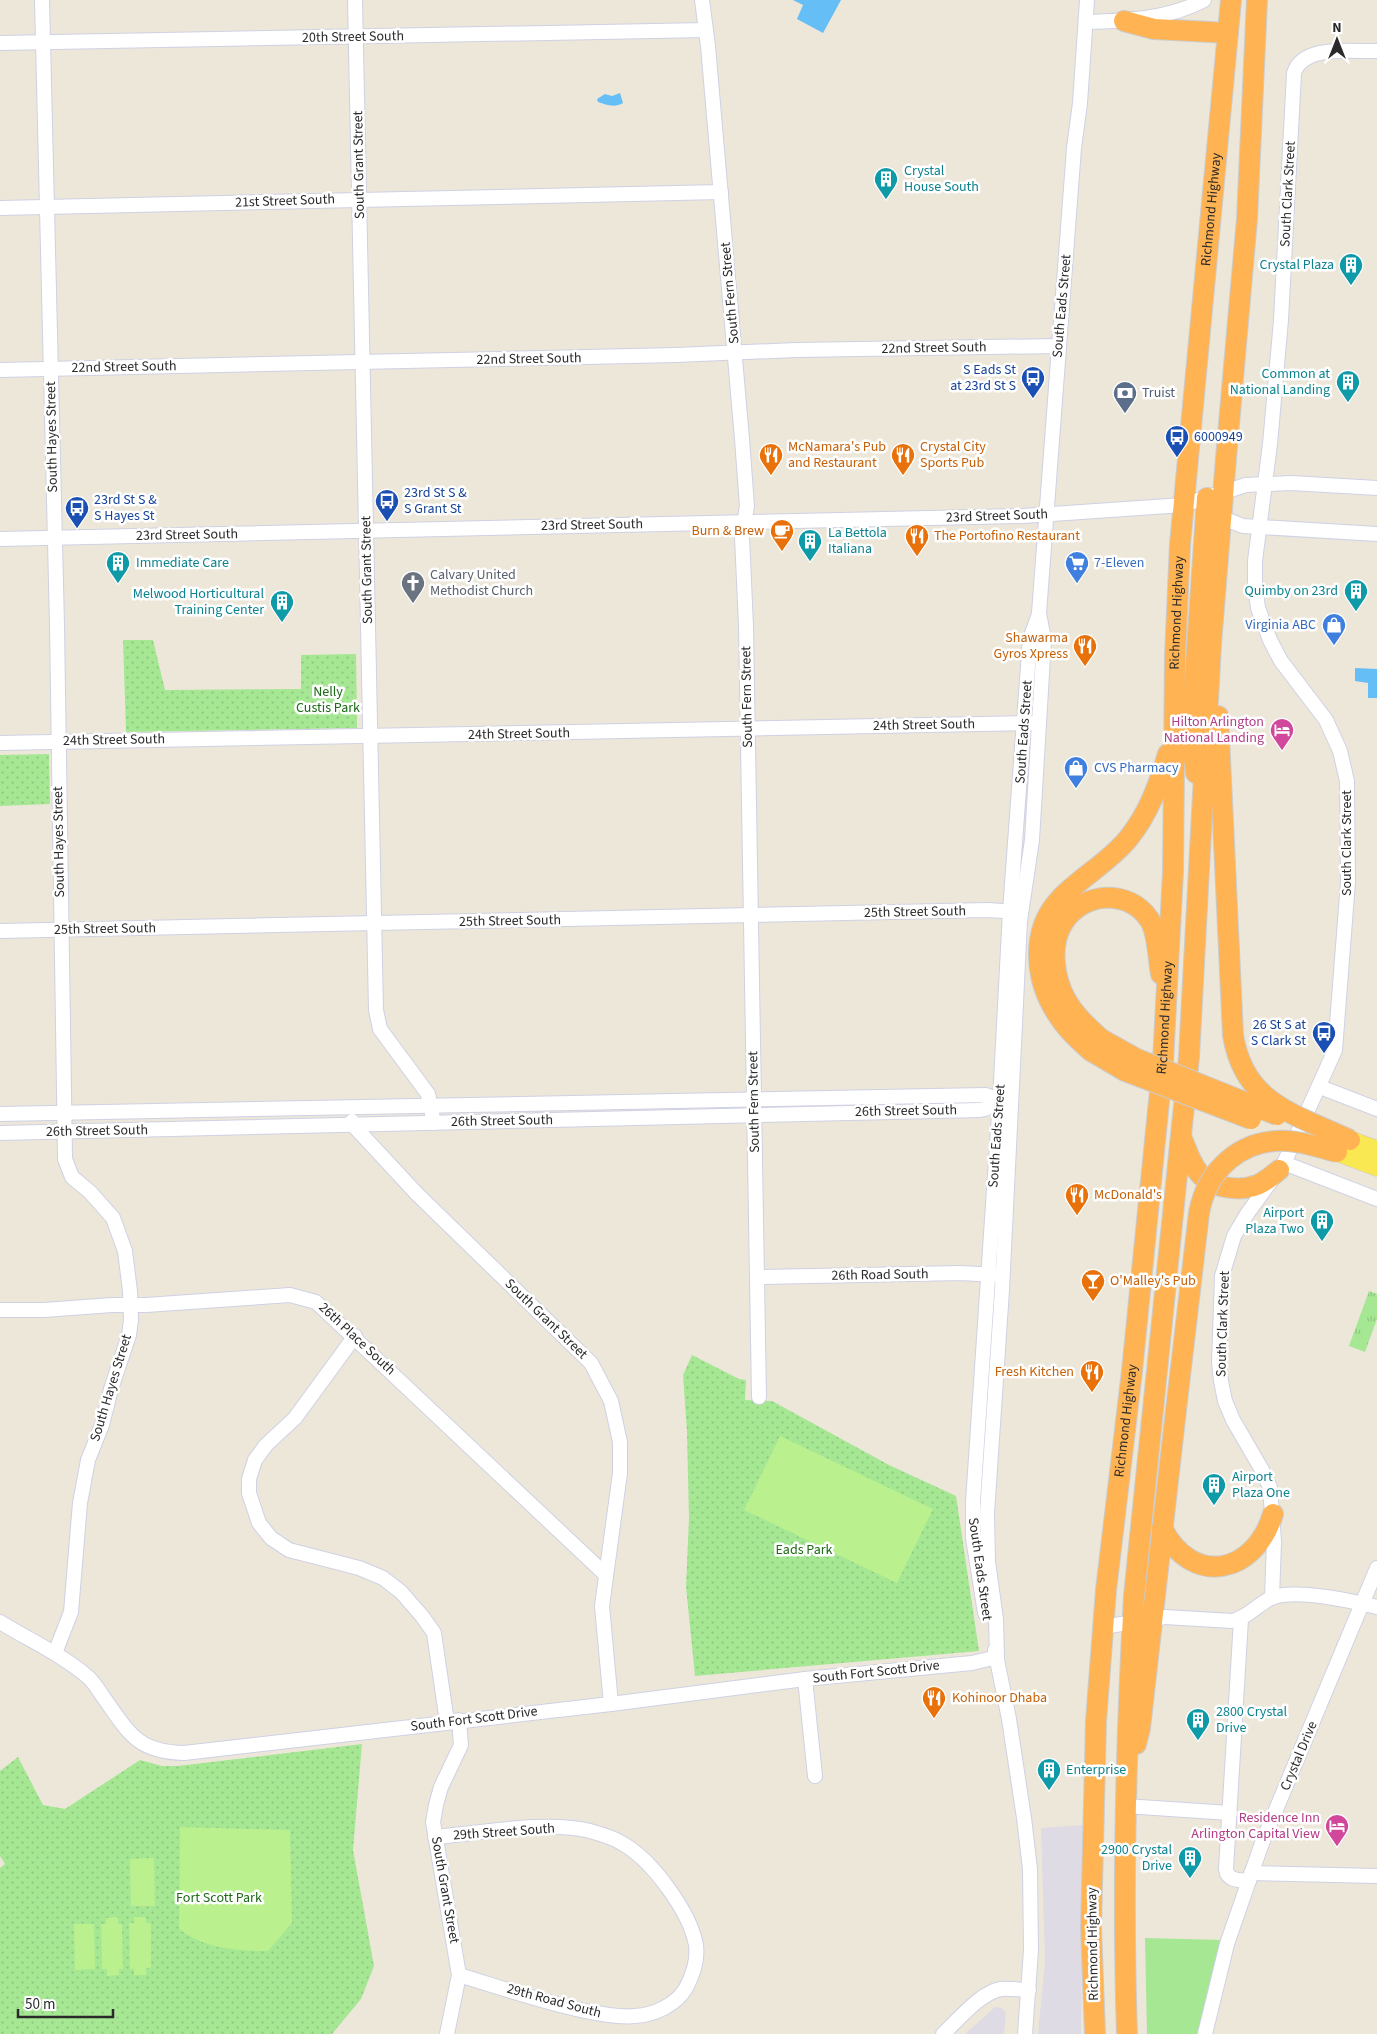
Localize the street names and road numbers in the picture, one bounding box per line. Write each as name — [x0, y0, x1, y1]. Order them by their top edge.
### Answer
street label: 20th Street South — [302, 26, 404, 48]
street label: South Grant Street — [348, 110, 370, 219]
street label: South Clark Street — [1275, 140, 1301, 248]
street label: Richmond Highway — [1196, 151, 1227, 267]
street label: 21st Street South — [235, 189, 335, 213]
street label: South Fern Street — [716, 241, 744, 345]
street label: South Eads Street — [1048, 253, 1077, 359]
street label: 22nd Street South — [881, 337, 987, 359]
street label: 22nd Street South — [476, 348, 582, 370]
street label: 22nd Street South — [71, 356, 177, 378]
street label: South Hayes Street — [41, 381, 63, 493]
street label: 23rd Street South — [946, 504, 1048, 528]
street label: 23rd Street South — [541, 514, 643, 536]
street label: South Grant Street — [356, 515, 378, 624]
street label: 23rd Street South — [136, 524, 238, 546]
street label: Richmond Highway — [1165, 555, 1189, 670]
street label: South Fern Street — [736, 646, 758, 748]
street label: South Eads Street — [1010, 679, 1038, 784]
street label: 24th Street South — [873, 714, 975, 736]
street label: 24th Street South — [468, 723, 570, 745]
street label: 24th Street South — [63, 729, 165, 751]
street label: South Hayes Street — [48, 786, 70, 898]
street label: South Clark Street — [1337, 790, 1357, 896]
street label: 25th Street South — [864, 901, 966, 923]
street label: 25th Street South — [459, 910, 561, 932]
street label: 25th Street South — [54, 918, 156, 940]
street label: Richmond Highway — [1152, 960, 1178, 1075]
street label: South Fern Street — [743, 1051, 765, 1153]
street label: South Eads Street — [983, 1083, 1011, 1188]
street label: 26th Street South — [855, 1100, 957, 1122]
street label: 26th Street South — [451, 1110, 553, 1132]
street label: 26th Street South — [46, 1120, 148, 1142]
street label: 26th Road South — [831, 1264, 929, 1286]
street label: South Clark Street — [1211, 1270, 1235, 1377]
street label: South Grant Street — [500, 1274, 592, 1364]
street label: 26th Place South — [314, 1298, 400, 1380]
street label: South Hayes Street — [85, 1332, 137, 1444]
street label: Richmond Highway — [1109, 1363, 1143, 1478]
street label: South Eads Street — [963, 1516, 997, 1622]
street label: South Fort Scott Drive — [811, 1655, 941, 1689]
street label: South Fort Scott Drive — [409, 1701, 539, 1737]
street label: Crystal Drive — [1275, 1718, 1323, 1794]
street label: 29th Street South — [452, 1818, 556, 1846]
street label: South Grant Street — [426, 1835, 464, 1945]
street label: Richmond Highway — [1082, 1887, 1104, 2001]
street label: 29th Road South — [505, 1979, 603, 2023]

